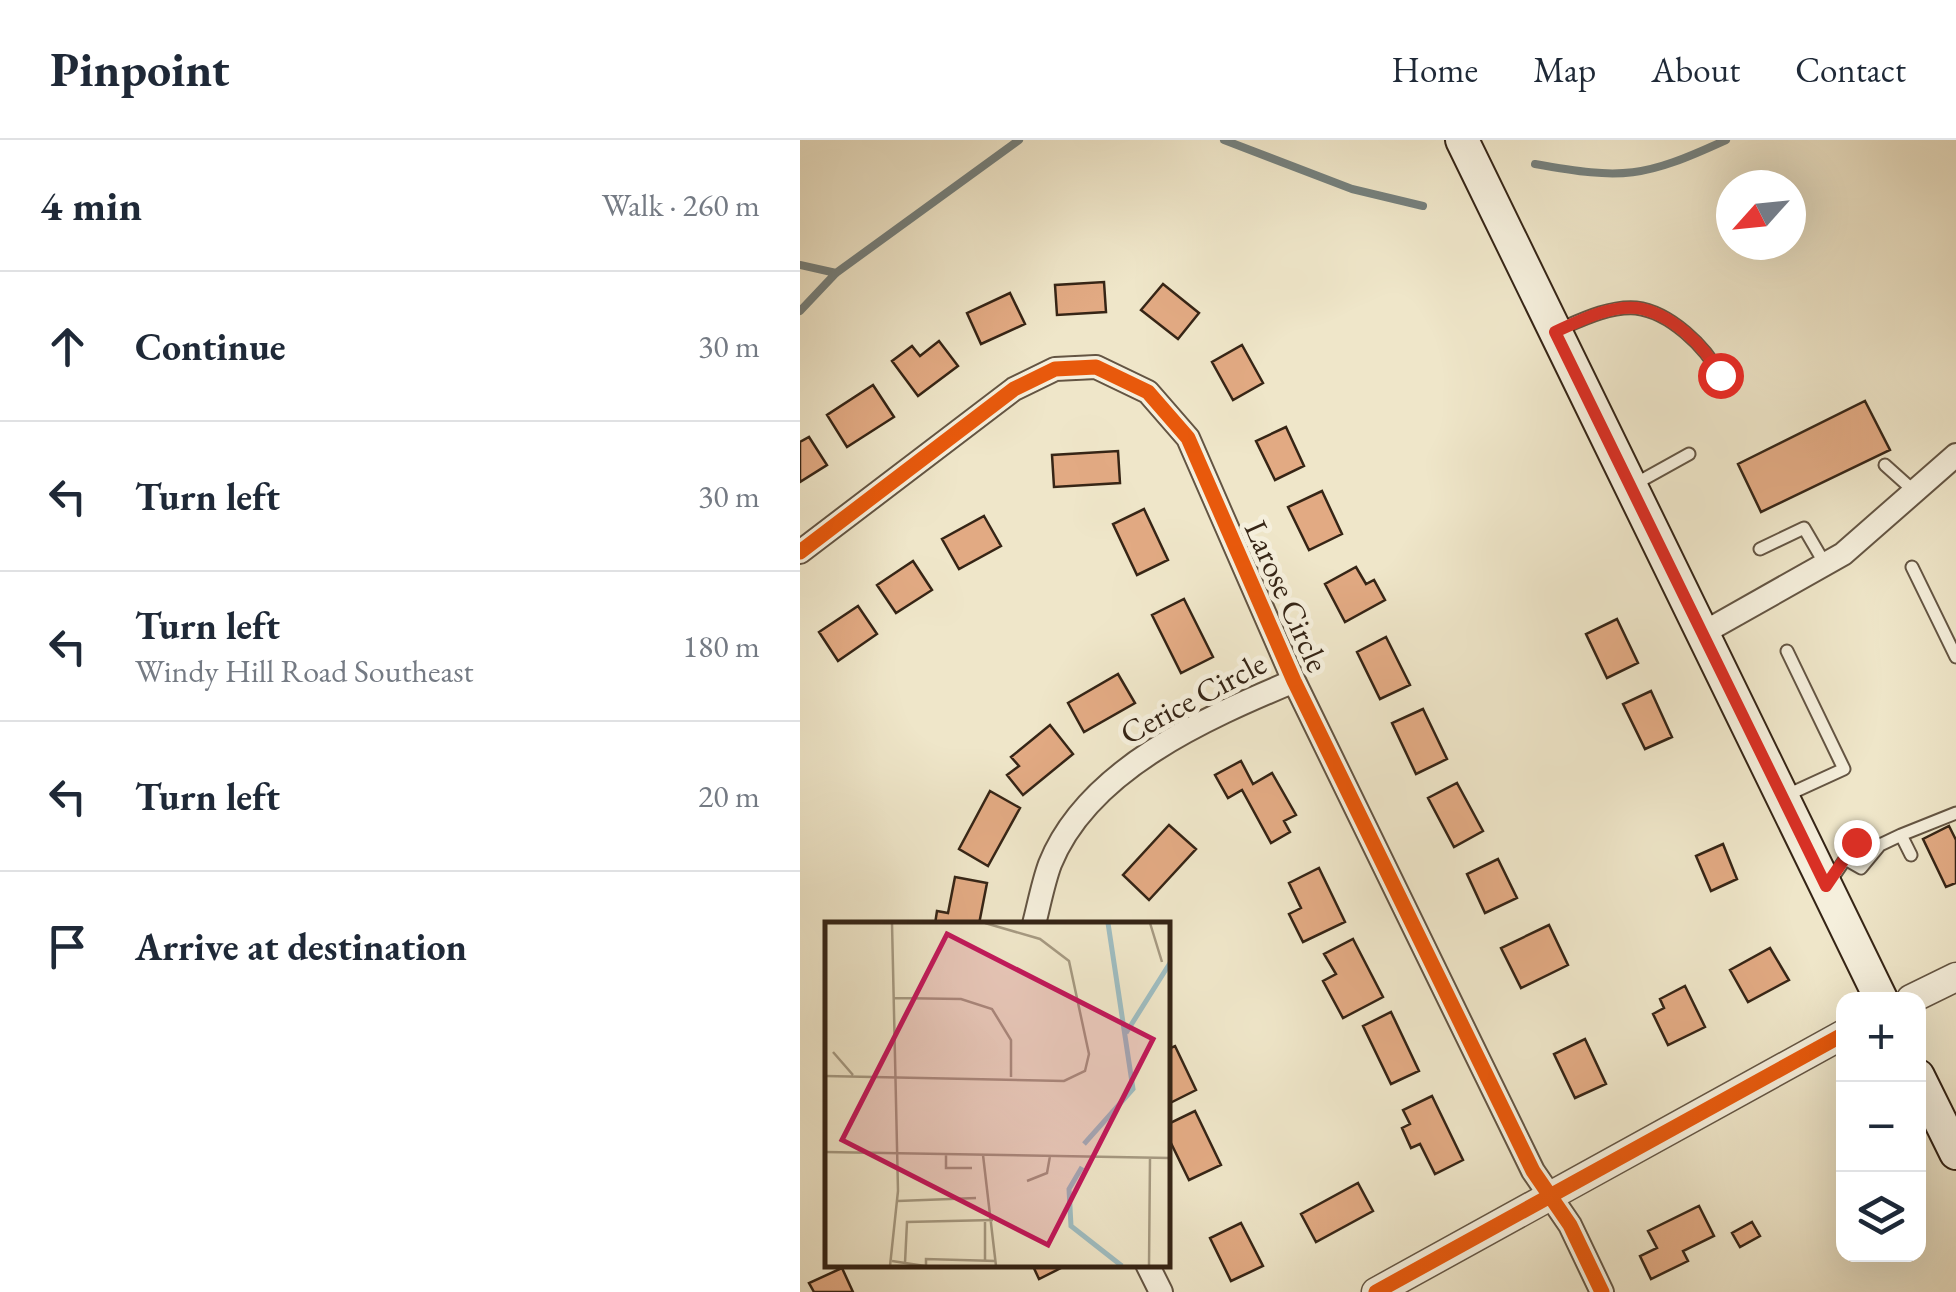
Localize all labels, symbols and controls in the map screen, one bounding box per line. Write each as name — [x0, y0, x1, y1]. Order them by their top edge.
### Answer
text: Pinpoint — [50, 38, 230, 100]
text: Home — [1392, 47, 1478, 92]
text: Map — [1533, 47, 1596, 92]
text: About — [1651, 47, 1740, 92]
text: Contact — [1795, 47, 1906, 92]
north arrow — [1716, 170, 1806, 260]
text: 4 min — [40, 178, 142, 233]
text: Walk · 260 m — [602, 184, 760, 226]
icon: ahead — [40, 319, 95, 374]
text: Continue — [135, 322, 286, 371]
text: 30 m — [698, 325, 760, 367]
route start — [1698, 353, 1744, 399]
icon: left — [40, 469, 95, 524]
text: Turn left — [135, 472, 280, 521]
text: 30 m — [698, 475, 760, 517]
street label: Larose Circle — [1235, 514, 1339, 678]
text: Turn left — [135, 601, 280, 650]
icon: left — [40, 619, 95, 674]
text: 180 m — [683, 625, 760, 667]
street label: Cerice Circle — [1113, 642, 1273, 754]
text: Windy Hill Road Southeast — [135, 650, 474, 692]
icon: left — [40, 769, 95, 824]
text: Turn left — [135, 772, 280, 821]
text: 20 m — [698, 775, 760, 817]
route end — [1834, 820, 1880, 866]
icon: arrive — [40, 919, 95, 974]
text: Arrive at destination — [135, 922, 467, 971]
inset map — [825, 922, 1170, 1267]
map controls — [1836, 992, 1926, 1262]
button: + — [1836, 992, 1926, 1082]
button: − — [1836, 1082, 1926, 1172]
button: layers — [1836, 1172, 1926, 1262]

